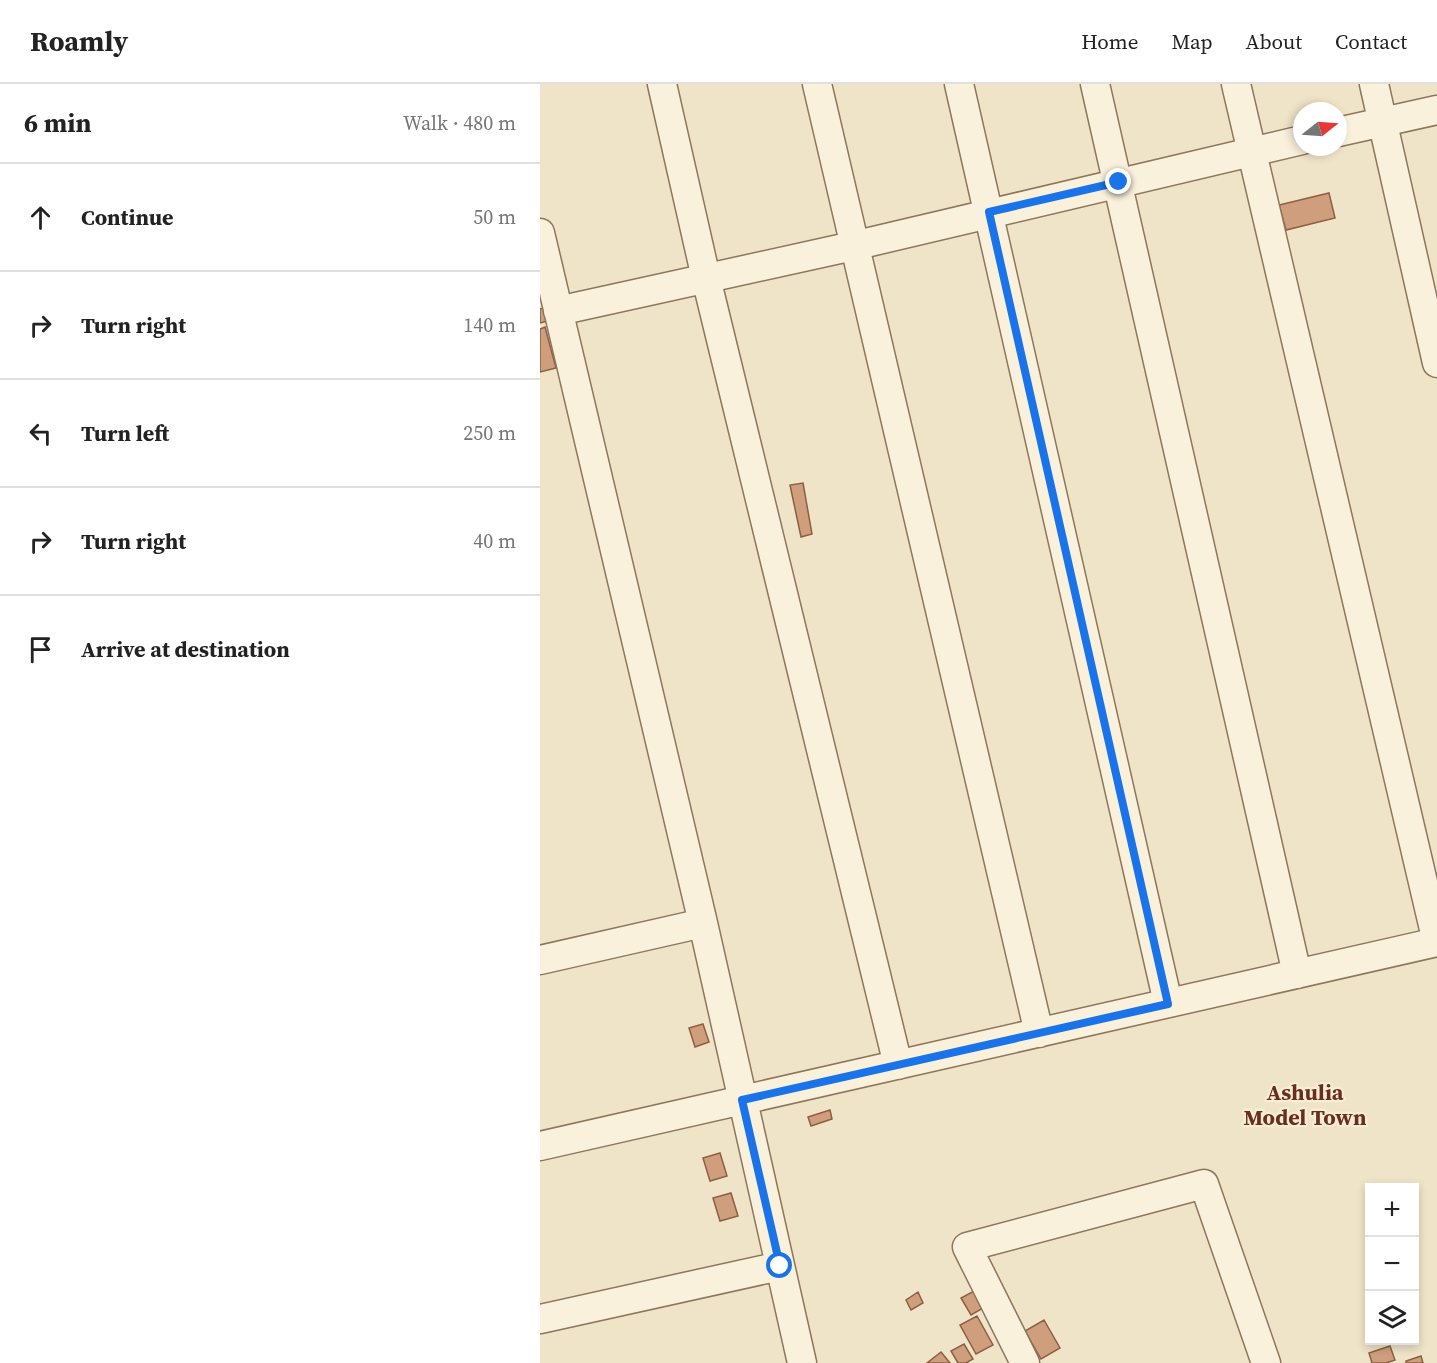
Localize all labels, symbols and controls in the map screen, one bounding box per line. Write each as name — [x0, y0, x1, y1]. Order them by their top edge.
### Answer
text: Roamly — [30, 22, 128, 60]
text: Home — [1081, 27, 1139, 56]
text: Map — [1172, 27, 1213, 56]
text: About — [1246, 27, 1302, 56]
text: Contact — [1335, 27, 1407, 56]
north arrow — [1293, 102, 1347, 156]
text: 6 min — [24, 105, 91, 141]
text: Walk · 480 m — [403, 109, 516, 137]
route end — [1105, 168, 1131, 194]
icon: ahead — [24, 201, 57, 234]
text: Continue — [81, 202, 174, 232]
text: 50 m — [473, 203, 516, 231]
icon: right — [24, 309, 57, 342]
text: Turn right — [81, 310, 186, 340]
text: 140 m — [463, 311, 516, 339]
icon: left — [24, 417, 57, 450]
text: Turn left — [81, 418, 169, 448]
text: 250 m — [463, 419, 516, 447]
icon: right — [24, 525, 57, 558]
text: Turn right — [81, 526, 186, 556]
text: 40 m — [473, 527, 516, 555]
icon: arrive — [24, 633, 57, 666]
text: Arrive at destination — [81, 634, 290, 664]
district label: Ashulia Model Town — [1244, 1077, 1367, 1132]
map controls — [1365, 1183, 1419, 1345]
button: + — [1365, 1183, 1419, 1237]
button: − — [1365, 1237, 1419, 1291]
route start — [766, 1252, 792, 1278]
button: layers — [1365, 1291, 1419, 1345]

